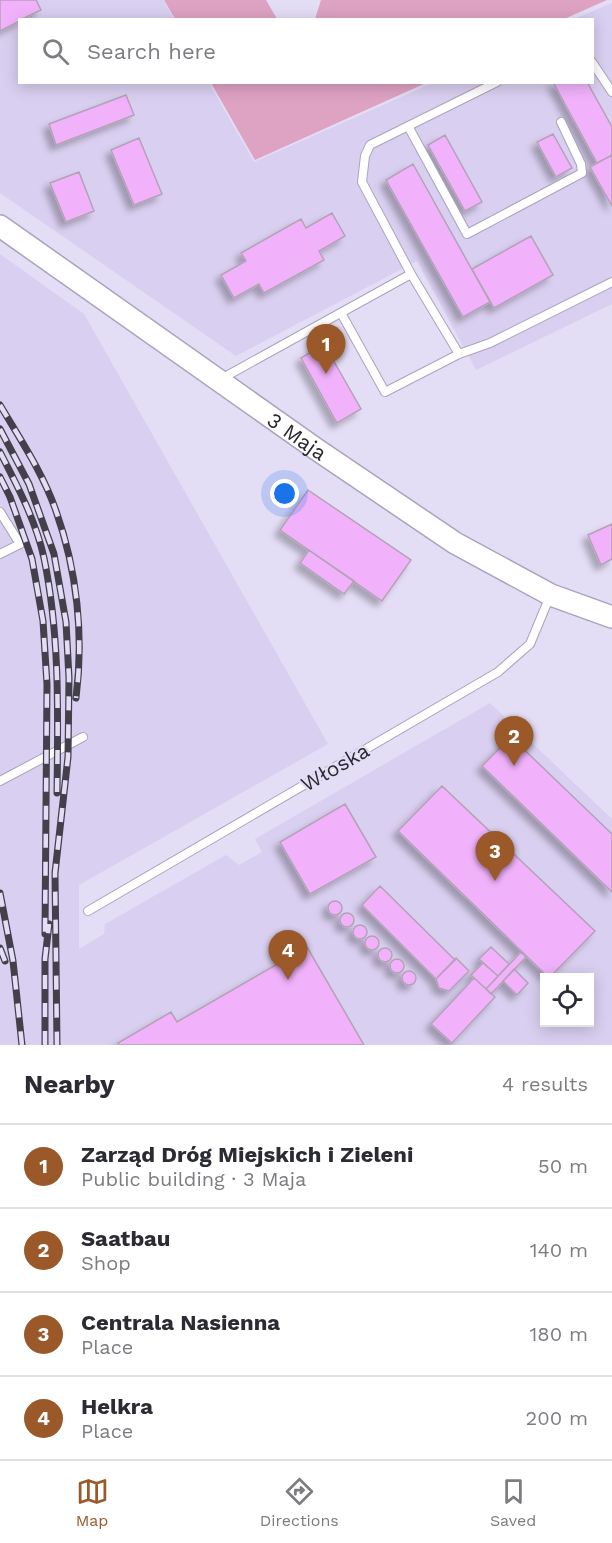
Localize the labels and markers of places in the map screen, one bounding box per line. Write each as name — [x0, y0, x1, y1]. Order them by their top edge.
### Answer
pin: 1 — [306, 324, 346, 374]
pin: 2 — [494, 716, 534, 766]
pin: 3 — [476, 832, 514, 881]
pin: 4 — [268, 930, 308, 980]

